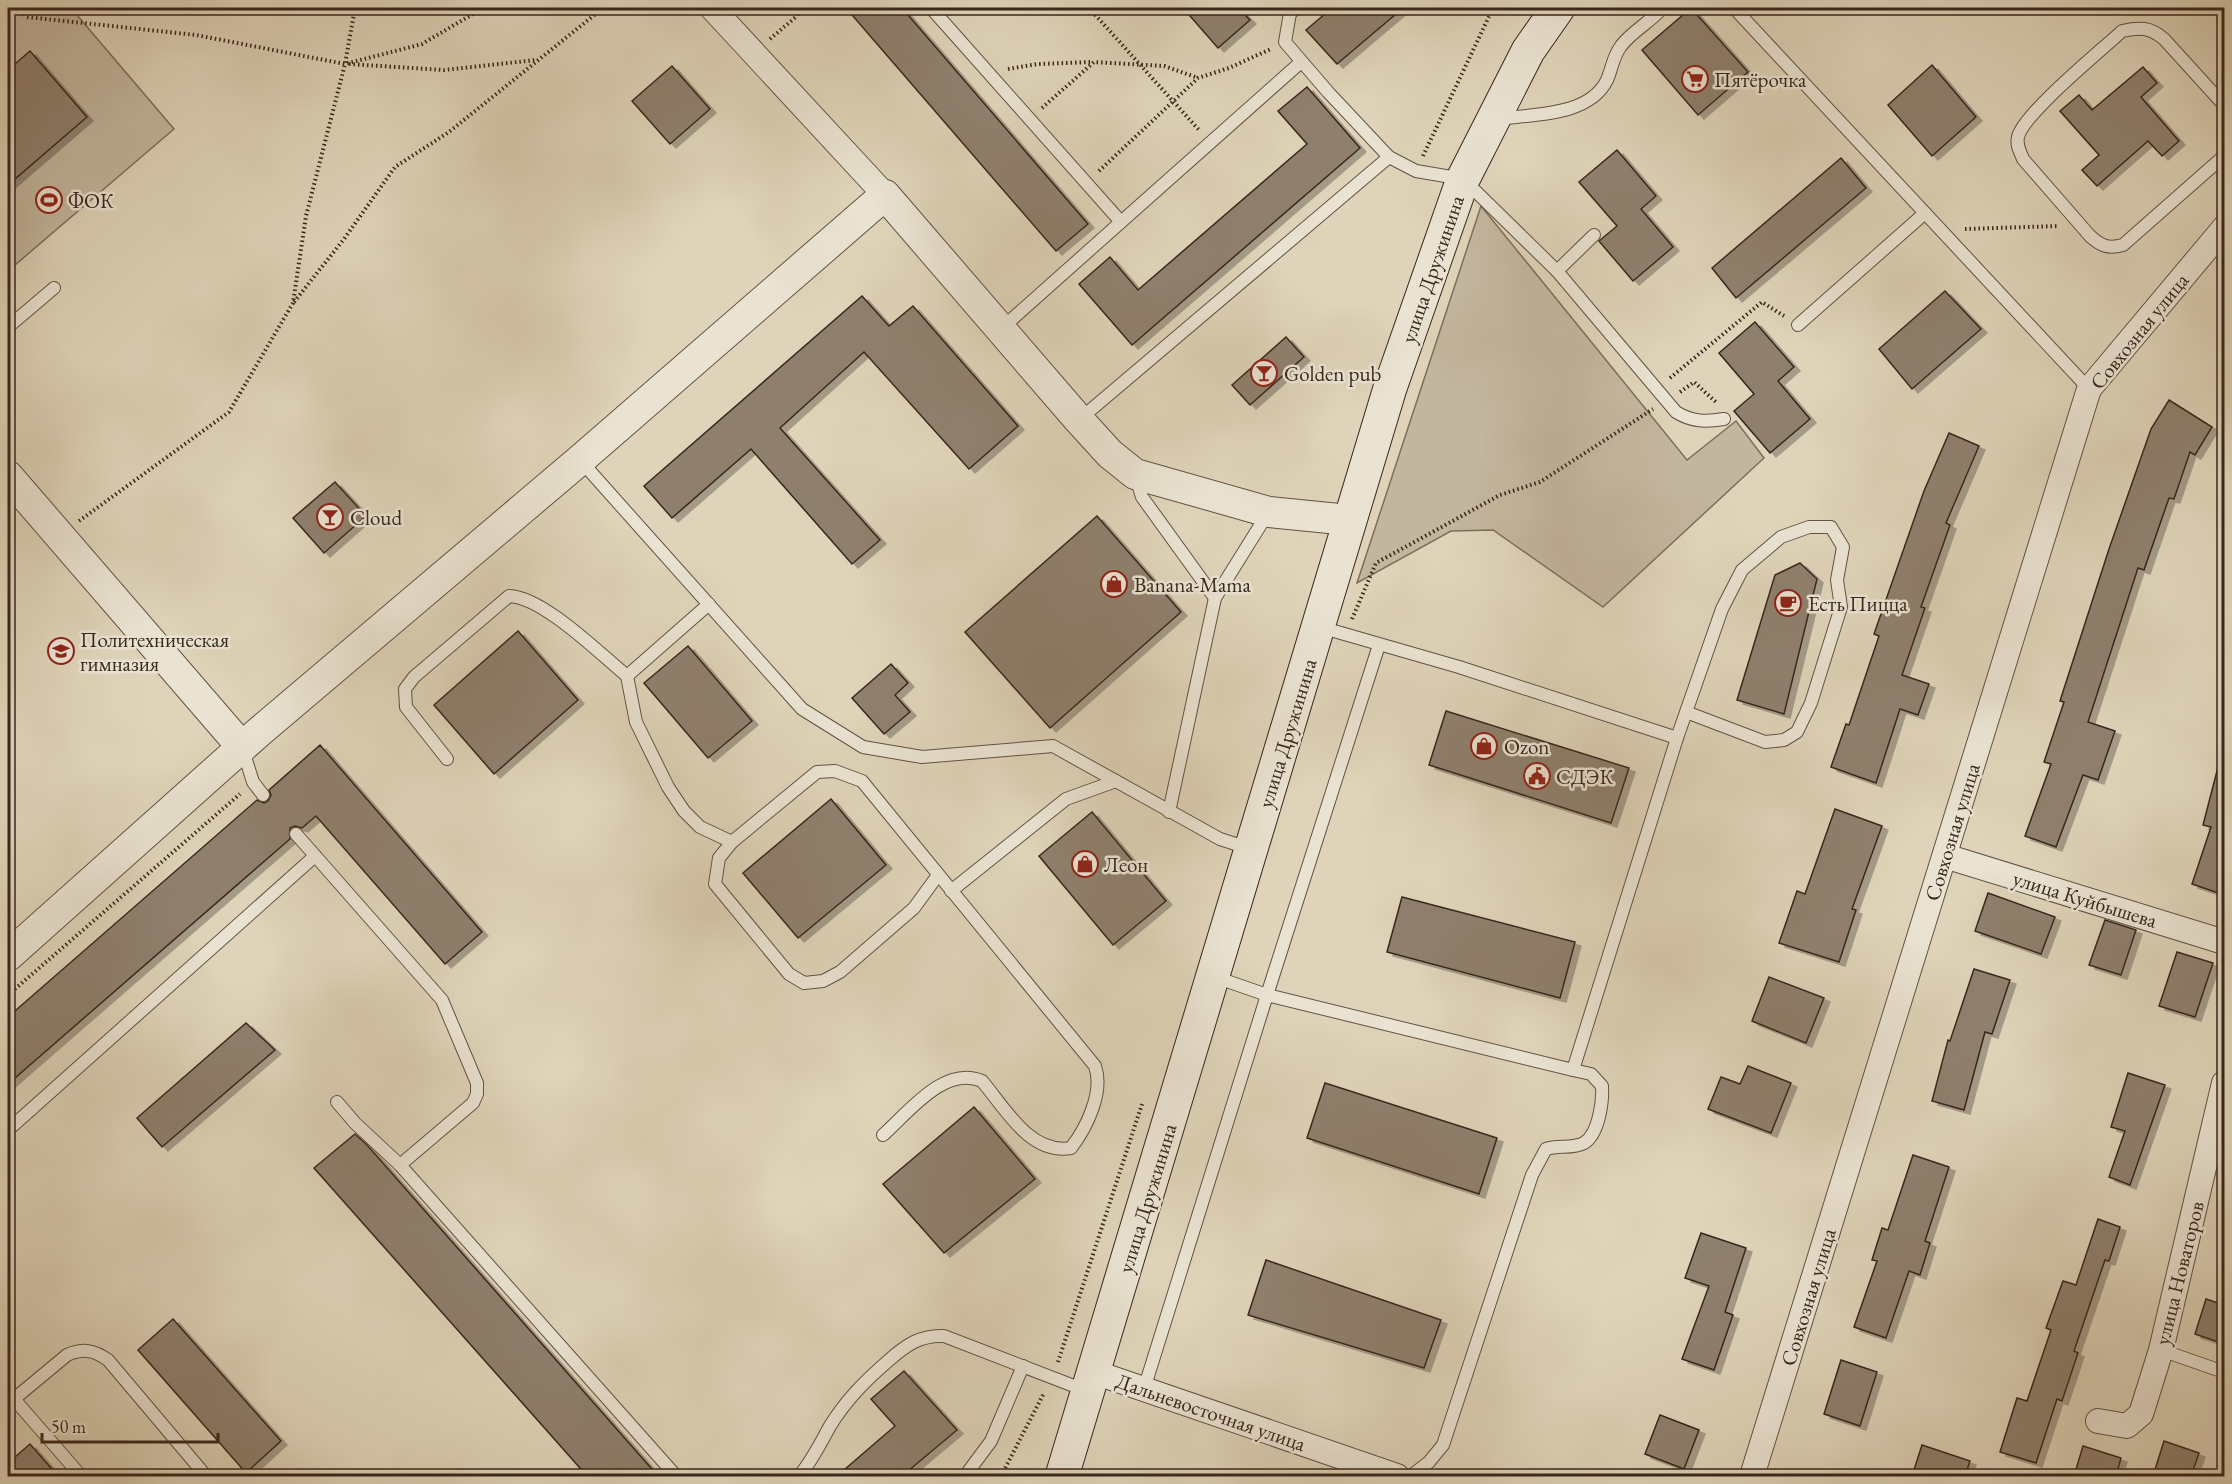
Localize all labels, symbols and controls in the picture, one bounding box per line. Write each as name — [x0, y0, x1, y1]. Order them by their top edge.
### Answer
supermarket icon: Пятёрочка — [1680, 64, 1710, 94]
place label: Пятёрочка — [1714, 66, 1807, 93]
sports icon: ФОК — [34, 185, 64, 215]
place label: ФОК — [68, 187, 114, 214]
street label: улица Дружинина — [1394, 191, 1470, 347]
street label: Совхозная улица — [2084, 267, 2195, 395]
bar icon: Golden pub — [1249, 358, 1279, 388]
place label: Golden pub — [1284, 360, 1381, 387]
bar icon: Cloud — [315, 502, 345, 532]
place label: Cloud — [350, 504, 402, 531]
shop icon: Banana-Mama — [1099, 569, 1129, 599]
place label: Banana-Mama — [1134, 571, 1252, 598]
cafe icon: Есть Пицца — [1773, 588, 1803, 618]
place label: Есть Пицца — [1808, 590, 1908, 617]
place label: Политехническая гимназия — [80, 626, 229, 677]
school or university icon: Политехническая гимназия — [46, 636, 76, 666]
street label: улица Дружинина — [1251, 654, 1323, 811]
shop icon: Ozon — [1469, 731, 1499, 761]
place label: Ozon — [1504, 733, 1549, 760]
street label: Совхозная улица — [1918, 759, 1986, 904]
public building icon: СДЭК — [1522, 761, 1552, 791]
place label: СДЭК — [1556, 763, 1613, 790]
shop icon: Леон — [1070, 849, 1100, 879]
place label: Леон — [1104, 851, 1148, 878]
street label: улица Куйбышева — [2010, 864, 2161, 934]
street label: улица Дружинина — [1111, 1119, 1183, 1276]
street label: улица Новаторов — [2148, 1198, 2210, 1348]
street label: Совхозная улица — [1774, 1224, 1842, 1369]
street label: Дальневосточная улица — [1113, 1367, 1310, 1457]
scale bar — [42, 1406, 218, 1444]
text: 50 m — [51, 1415, 86, 1438]

